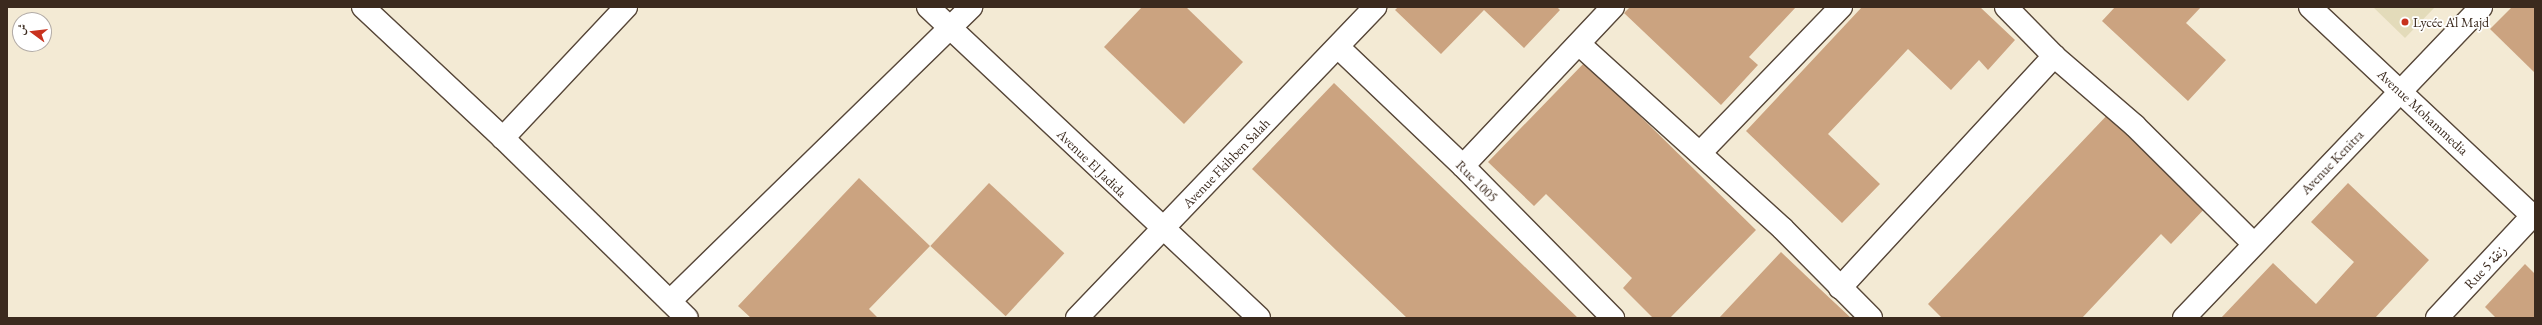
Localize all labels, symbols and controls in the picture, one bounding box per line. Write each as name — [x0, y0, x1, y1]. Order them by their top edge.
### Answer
north arrow — [12, 12, 52, 52]
place label: Lycée Al Majd — [2413, 14, 2489, 30]
marker: Lycée Al Majd — [2400, 17, 2410, 27]
text: ش — [13, 22, 30, 36]
street label: Avenue Mohammedia — [2374, 66, 2472, 158]
street label: Avenue Fkihben Salah — [1179, 115, 1273, 211]
street label: Avenue El Jadida — [1054, 126, 1130, 200]
street label: Avenue Kenitra — [2297, 126, 2367, 198]
street label: Rue 1005 — [1452, 156, 1502, 206]
street label: Rue 5 زنقة — [2460, 242, 2510, 292]

